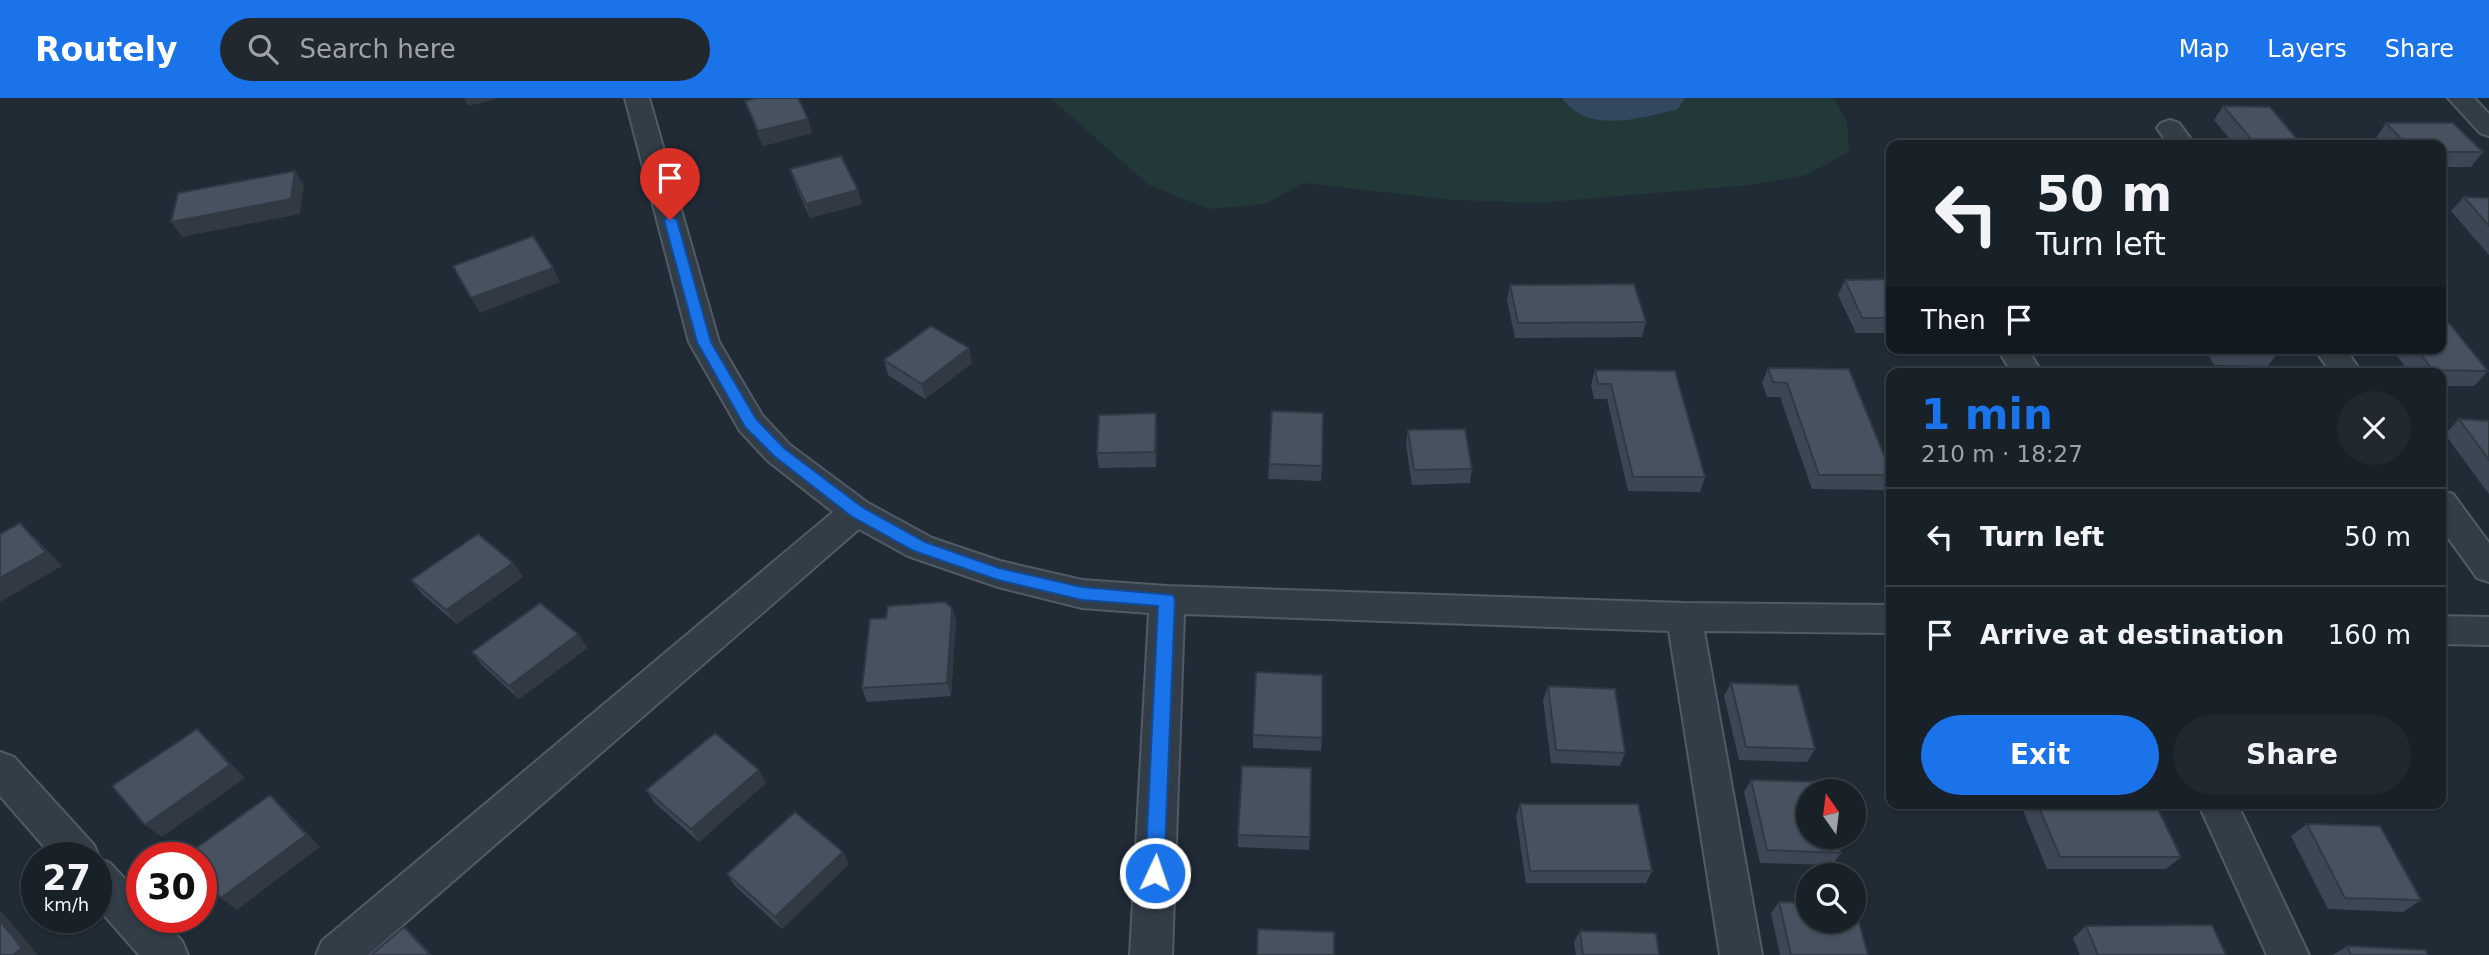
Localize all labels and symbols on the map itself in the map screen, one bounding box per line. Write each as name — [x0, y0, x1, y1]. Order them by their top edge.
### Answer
pin — [640, 148, 700, 220]
north arrow — [1796, 779, 1866, 849]
position arrow — [1118, 836, 1192, 910]
speed limit sign: 30 — [126, 842, 217, 933]

